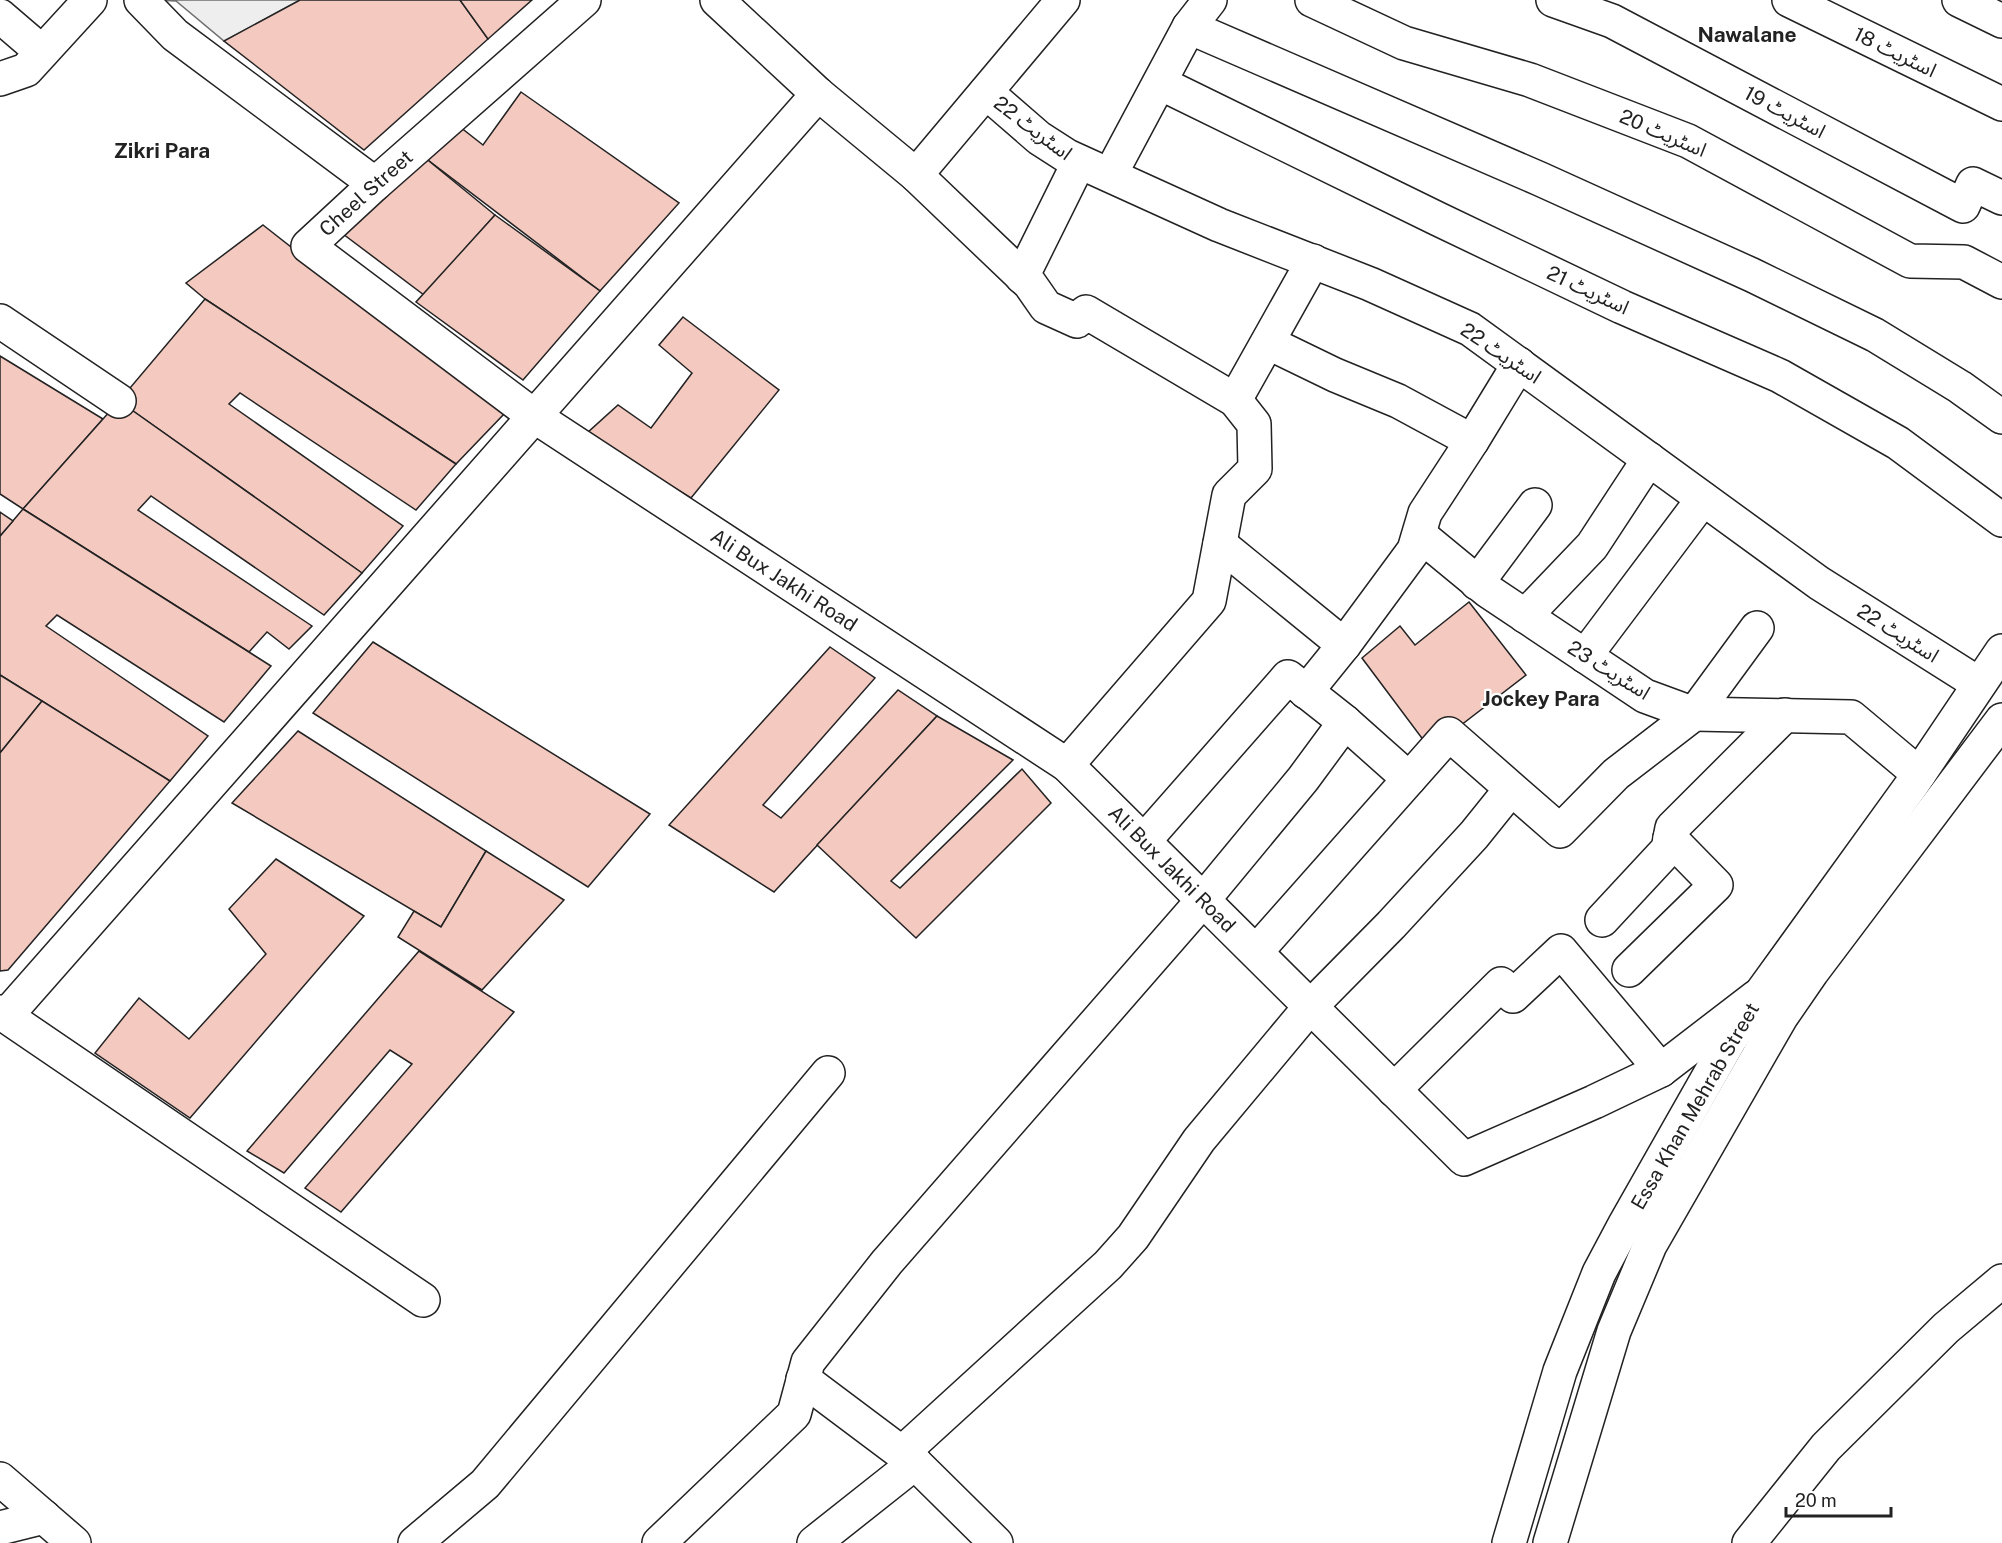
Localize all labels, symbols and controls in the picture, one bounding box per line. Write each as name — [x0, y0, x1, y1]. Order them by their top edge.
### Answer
district label: Nawalane — [1697, 22, 1797, 47]
street label: اسٹریٹ 18 — [1850, 22, 1940, 82]
street label: اسٹریٹ 19 — [1740, 81, 1830, 143]
street label: اسٹریٹ 22 — [989, 91, 1077, 165]
street label: اسٹریٹ 20 — [1616, 104, 1710, 162]
district label: Zikri Para — [114, 138, 210, 163]
street label: Cheel Street — [314, 145, 418, 241]
street label: اسٹریٹ 21 — [1543, 261, 1633, 319]
street label: اسٹریٹ 22 — [1456, 317, 1546, 389]
street label: Ali Bux Jakhi Road — [706, 524, 862, 636]
street label: اسٹریٹ 22 — [1853, 599, 1943, 667]
street label: اسٹریٹ 23 — [1563, 635, 1655, 705]
district label: Jockey Para — [1482, 686, 1600, 711]
street label: Ali Bux Jakhi Road — [1103, 800, 1241, 938]
street label: Essa Khan Mehrab Street — [1626, 998, 1764, 1214]
scale bar — [1786, 1480, 1891, 1518]
text: 20 m — [1795, 1490, 1837, 1511]

